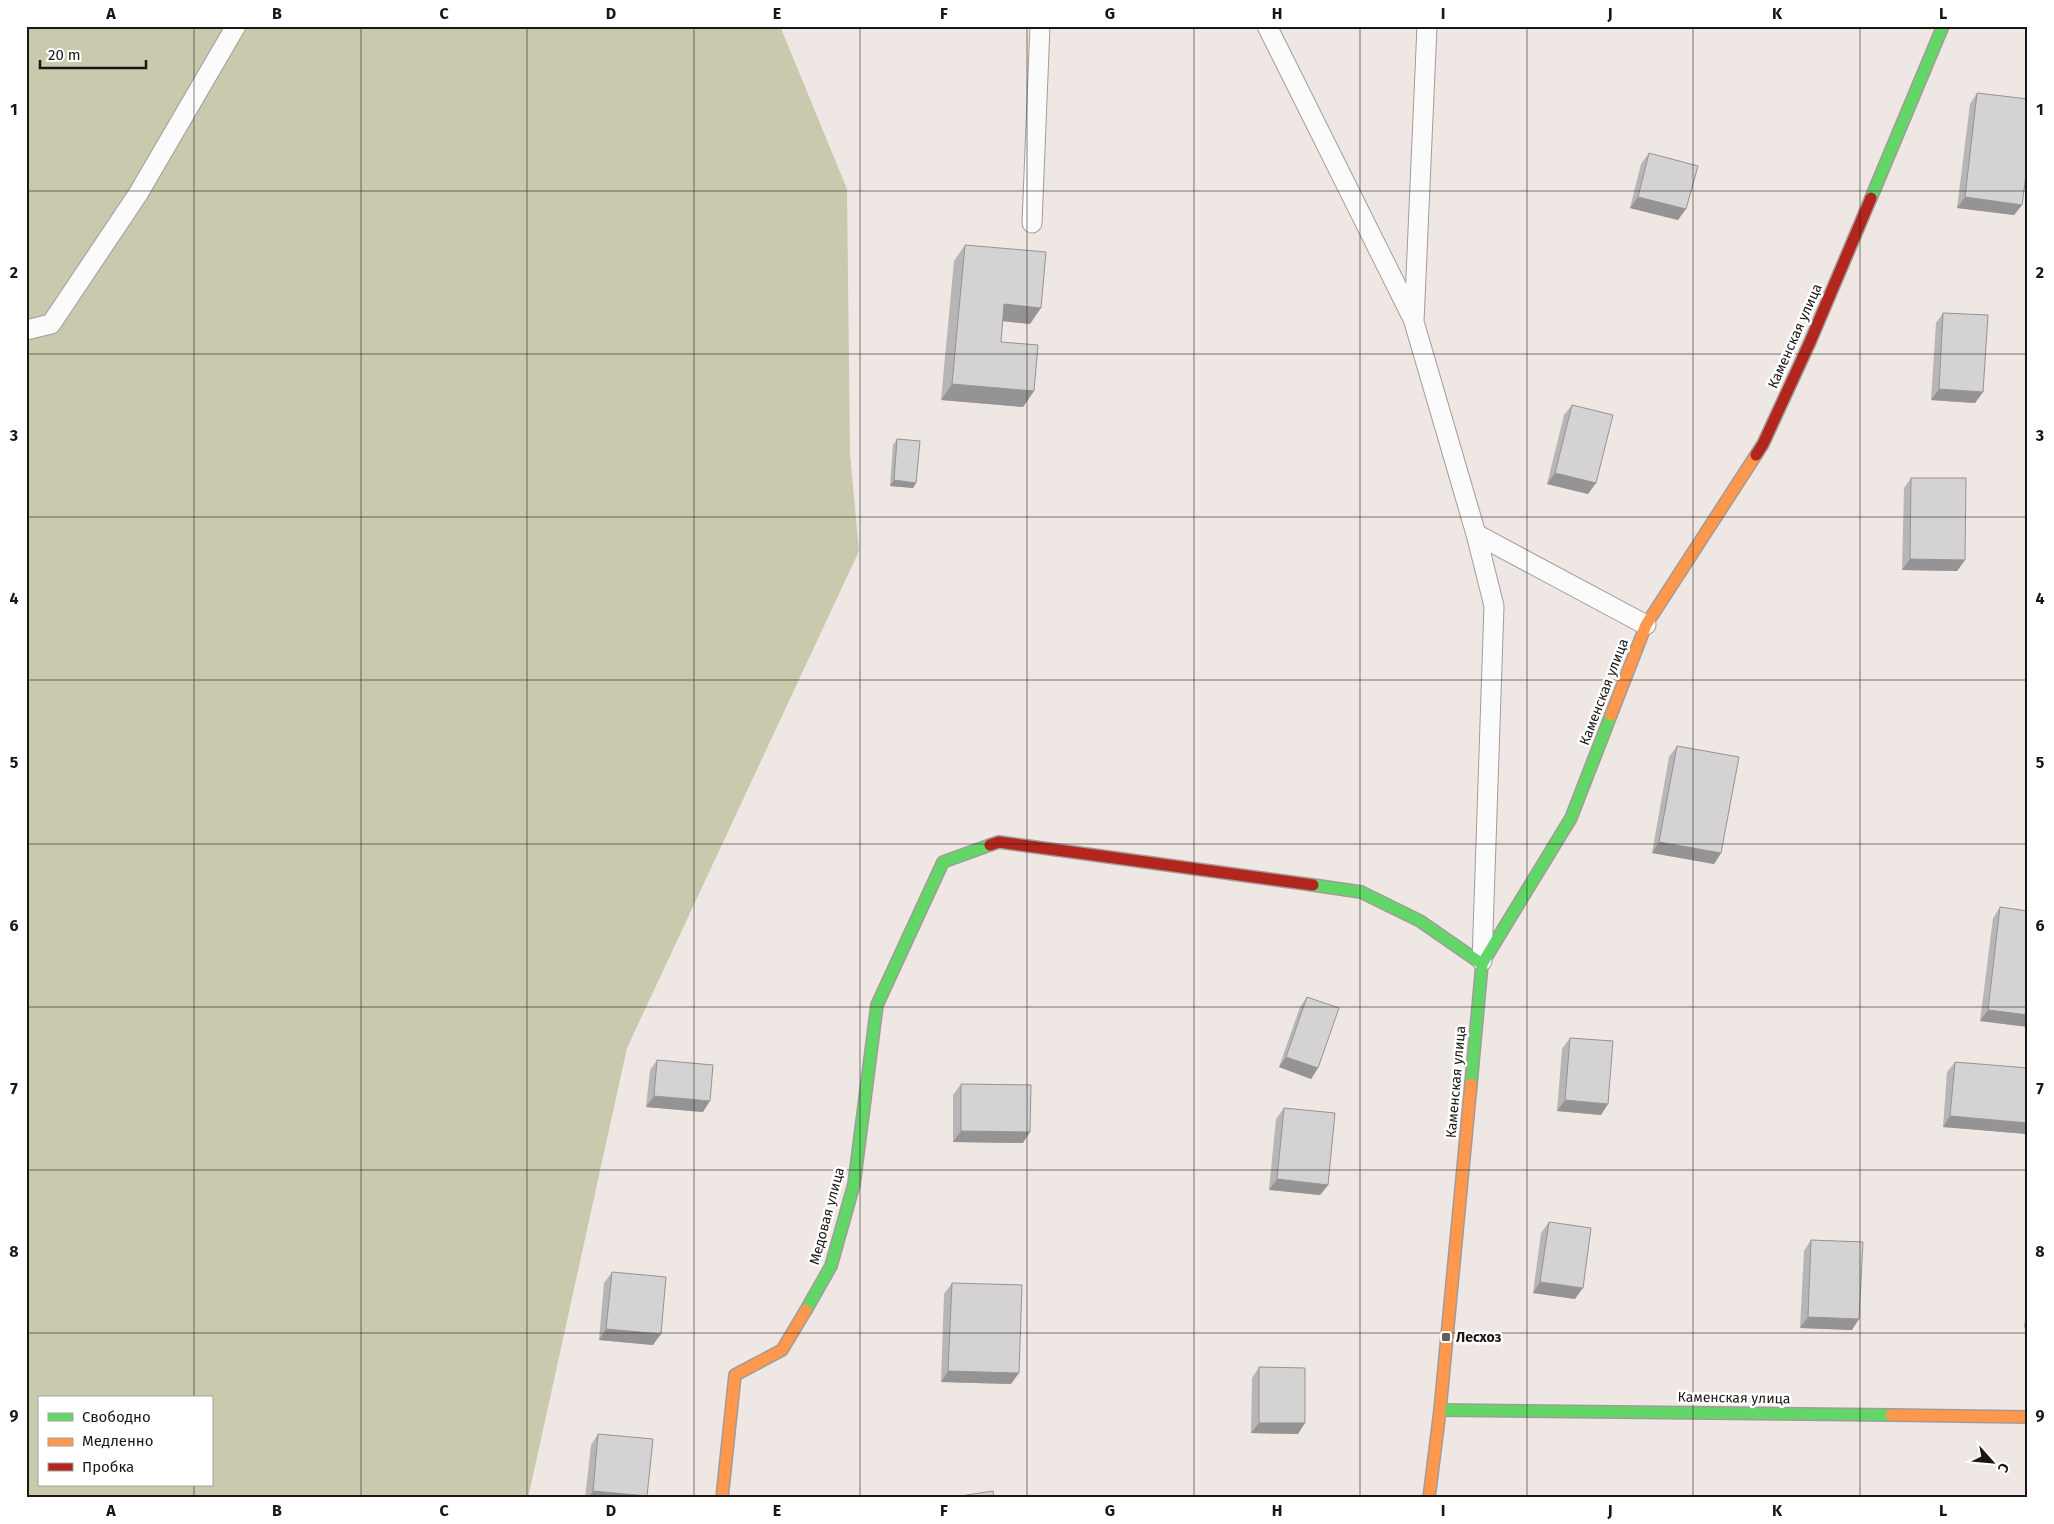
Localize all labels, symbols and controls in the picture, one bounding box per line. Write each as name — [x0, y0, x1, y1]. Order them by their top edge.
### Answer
text: A — [105, 4, 116, 23]
text: B — [272, 4, 282, 23]
text: C — [439, 4, 449, 23]
text: D — [606, 4, 616, 23]
text: E — [773, 4, 781, 23]
text: F — [940, 4, 948, 23]
text: G — [1105, 4, 1115, 23]
text: H — [1272, 4, 1282, 23]
text: I — [1441, 4, 1445, 23]
text: J — [1606, 4, 1613, 23]
text: K — [1772, 4, 1783, 23]
text: L — [1939, 4, 1947, 23]
scale bar — [40, 38, 146, 70]
text: 20 m — [48, 46, 81, 64]
text: 1 — [10, 100, 18, 119]
text: 1 — [2036, 100, 2044, 119]
text: 2 — [10, 263, 18, 282]
text: 2 — [2036, 263, 2044, 282]
street label: Каменская улица — [1764, 281, 1826, 391]
text: 3 — [9, 426, 18, 445]
text: 3 — [2035, 426, 2044, 445]
text: 4 — [9, 589, 19, 608]
text: 4 — [2035, 589, 2045, 608]
street label: Каменская улица — [1576, 636, 1632, 748]
text: 5 — [10, 753, 19, 772]
text: 5 — [2036, 753, 2045, 772]
text: 6 — [9, 916, 19, 935]
text: 6 — [2035, 916, 2045, 935]
street label: Каменская улица — [1443, 1025, 1469, 1139]
text: 7 — [10, 1079, 18, 1098]
text: 7 — [2036, 1079, 2044, 1098]
street label: Медовая улица — [806, 1165, 848, 1267]
text: 8 — [9, 1242, 19, 1261]
text: 8 — [2035, 1242, 2045, 1261]
place label: Лесхоз — [1456, 1329, 1501, 1346]
marker: Лесхоз — [1440, 1331, 1452, 1343]
street label: Каменская улица — [1677, 1389, 1791, 1407]
legend — [38, 1396, 212, 1486]
text: 9 — [10, 1406, 19, 1425]
text: 9 — [2036, 1406, 2045, 1425]
text: Свободно — [82, 1408, 151, 1426]
text: Медленно — [82, 1432, 154, 1450]
north arrow — [1966, 1436, 2016, 1486]
text: Пробка — [82, 1458, 134, 1476]
text: С — [1994, 1460, 2013, 1475]
text: A — [105, 1501, 116, 1520]
text: B — [272, 1501, 282, 1520]
text: C — [439, 1501, 449, 1520]
text: D — [606, 1501, 616, 1520]
text: E — [773, 1501, 781, 1520]
text: F — [940, 1501, 948, 1520]
text: G — [1105, 1501, 1115, 1520]
text: H — [1272, 1501, 1282, 1520]
text: I — [1441, 1501, 1445, 1520]
text: J — [1606, 1501, 1613, 1520]
text: K — [1772, 1501, 1783, 1520]
text: L — [1939, 1501, 1947, 1520]

